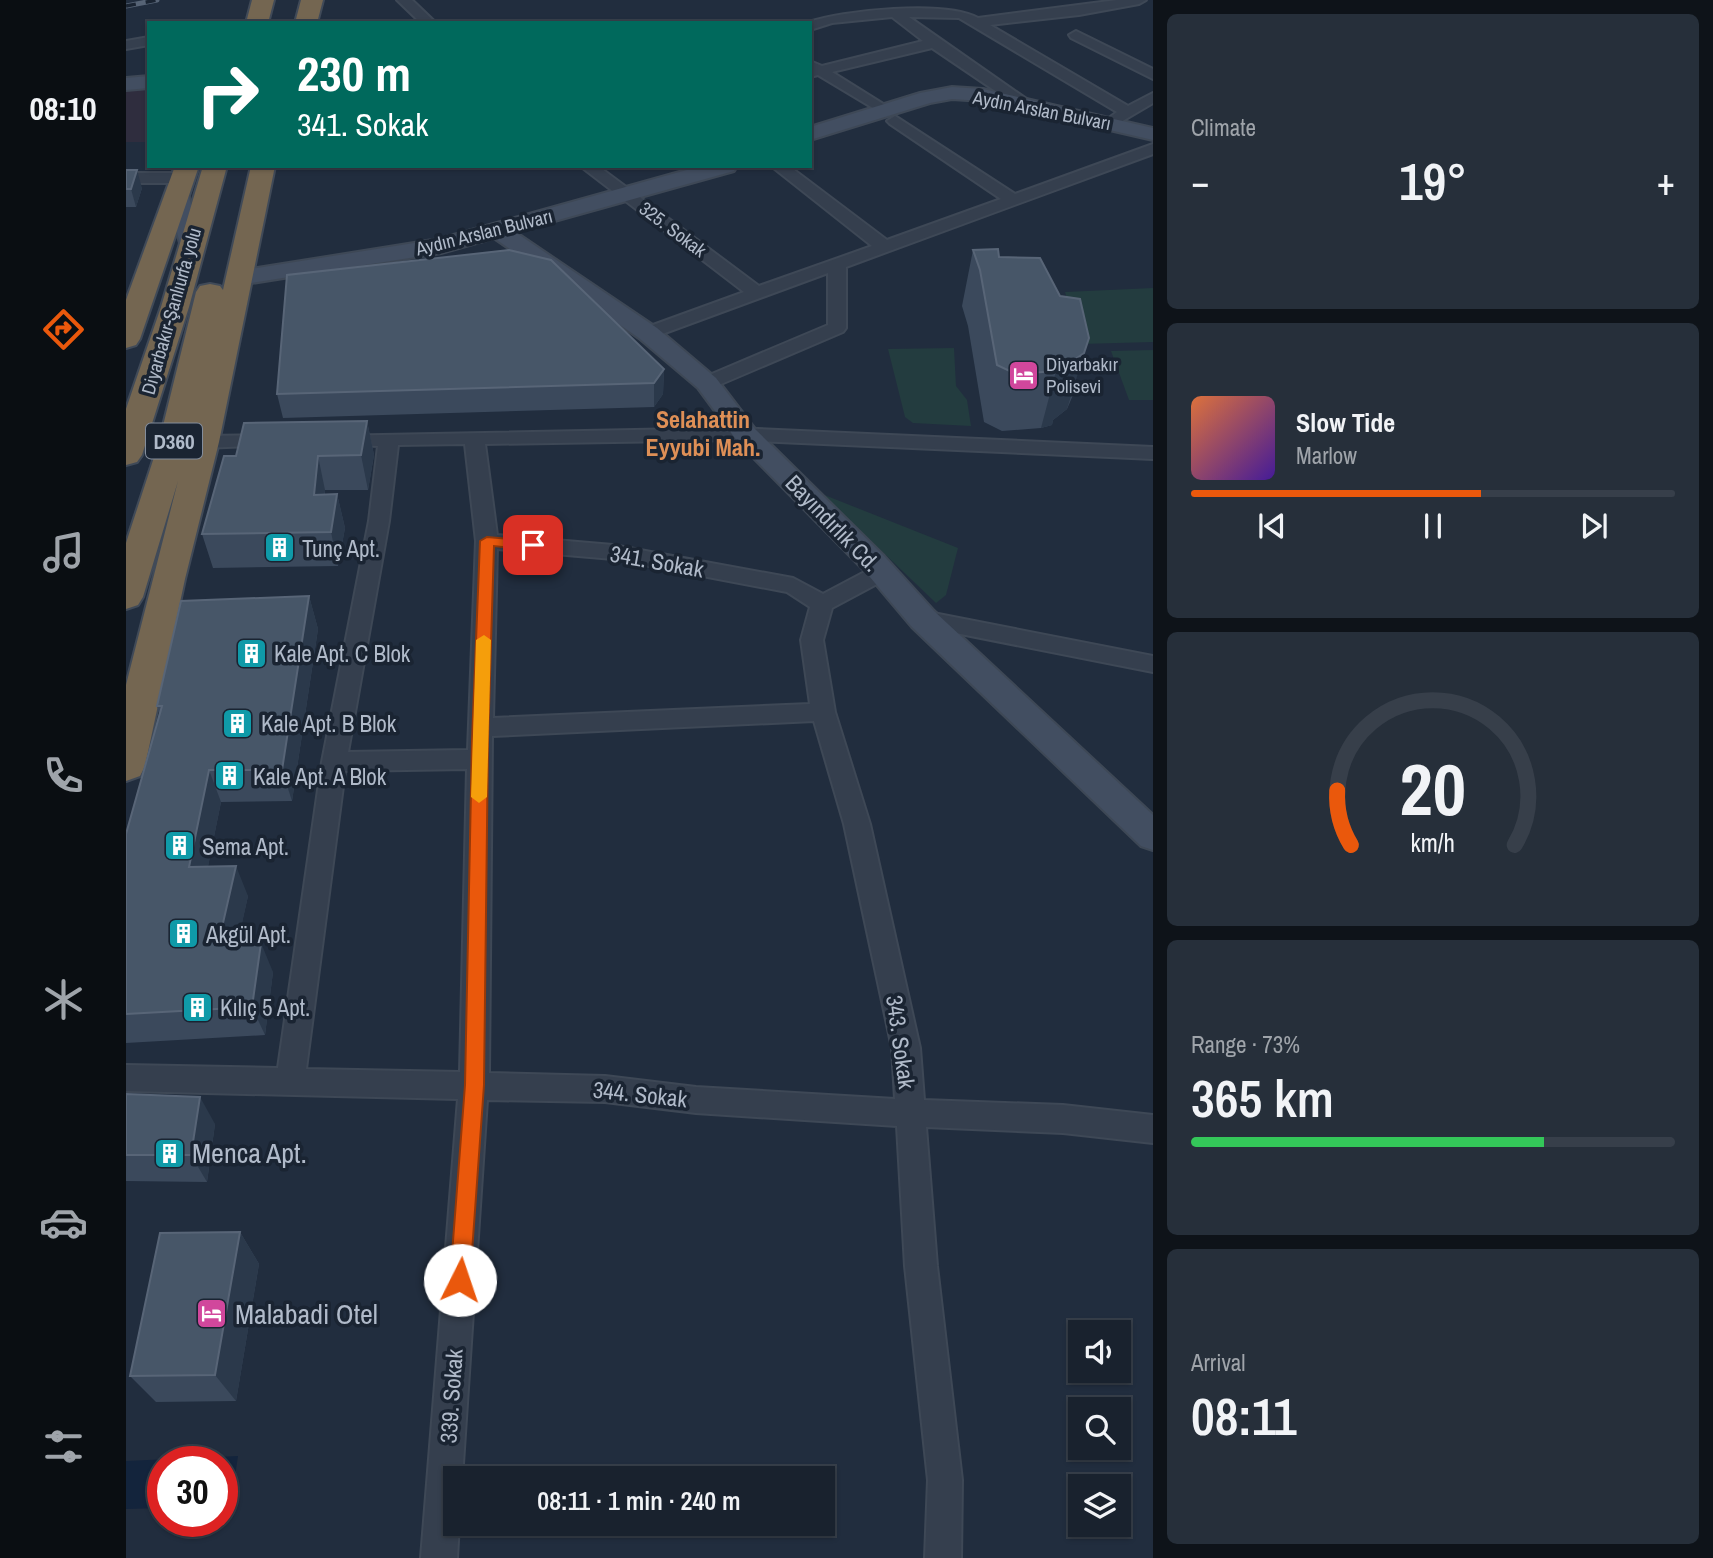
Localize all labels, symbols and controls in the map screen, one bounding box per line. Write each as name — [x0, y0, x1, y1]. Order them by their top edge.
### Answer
text: 230 m — [297, 40, 411, 106]
icon: right — [182, 49, 273, 140]
street label: Aydın Arslan Bulvarı — [970, 84, 1113, 136]
text: 08:10 — [29, 87, 97, 130]
text: 341. Sokak — [297, 103, 428, 146]
text: Climate — [1191, 112, 1256, 143]
text: 19° — [1399, 146, 1467, 216]
text: − — [1191, 156, 1209, 207]
text: + — [1657, 156, 1675, 207]
street label: 325. Sokak — [634, 195, 712, 263]
street label: Aydın Arslan Bulvarı — [412, 202, 555, 262]
street label: Diyarbakır-Şanlıurfa yolu — [135, 225, 207, 397]
icon: directions — [39, 305, 88, 354]
place label: Diyarbakır Polisevi — [1046, 351, 1119, 399]
hotel icon: Diyarbakır Polisevi — [1006, 358, 1040, 392]
district label: Selahattin Eyyubi Mah. — [646, 403, 760, 463]
text: Slow Tide — [1296, 405, 1395, 440]
road number: D360 — [146, 424, 202, 458]
text: Marlow — [1296, 440, 1357, 471]
street label: Bayındırlık Cd. — [779, 468, 887, 578]
icon: previous — [1253, 507, 1291, 545]
icon: pause — [1414, 507, 1452, 545]
icon: next — [1575, 507, 1613, 545]
pin — [503, 515, 563, 575]
icon: arrive — [514, 526, 552, 564]
icon: music — [39, 528, 88, 577]
building icon: Tunç Apt. — [262, 531, 296, 565]
place label: Tunç Apt. — [302, 533, 380, 564]
street label: 341. Sokak — [608, 538, 707, 585]
building icon: Kale Apt. C Blok — [234, 636, 268, 670]
place label: Kale Apt. C Blok — [274, 638, 411, 669]
building icon: Kale Apt. B Blok — [221, 706, 255, 740]
place label: Kale Apt. B Blok — [261, 708, 397, 739]
text: 20 — [1400, 740, 1466, 838]
icon: phone — [39, 751, 88, 800]
building icon: Kale Apt. A Blok — [213, 759, 247, 793]
place label: Kale Apt. A Blok — [253, 761, 387, 792]
text: km/h — [1411, 826, 1455, 860]
building icon: Sema Apt. — [162, 829, 196, 863]
place label: Sema Apt. — [202, 831, 289, 862]
building icon: Akgül Apt. — [166, 917, 200, 951]
place label: Akgül Apt. — [205, 919, 291, 950]
icon: climate — [39, 975, 88, 1024]
building icon: Kılıç 5 Apt. — [180, 990, 214, 1024]
place label: Kılıç 5 Apt. — [220, 992, 310, 1023]
street label: 343. Sokak — [879, 993, 923, 1091]
text: Range · 73% — [1191, 1029, 1300, 1060]
text: 365 km — [1191, 1063, 1334, 1133]
street label: 344. Sokak — [591, 1074, 689, 1114]
place label: Menca Apt. — [192, 1134, 307, 1172]
building icon: Menca Apt. — [152, 1136, 186, 1170]
icon: car — [39, 1198, 88, 1247]
position arrow — [423, 1243, 497, 1317]
place label: Malabadi Otel — [235, 1295, 378, 1333]
hotel icon: Malabadi Otel — [195, 1297, 229, 1331]
map controls — [1068, 1320, 1131, 1537]
button: sound — [1068, 1320, 1131, 1383]
street label: 339. Sokak — [432, 1347, 470, 1444]
text: Arrival — [1191, 1347, 1246, 1378]
text: 08:11 — [1191, 1381, 1297, 1451]
button: search — [1068, 1397, 1131, 1460]
icon: filters — [39, 1422, 88, 1471]
speed limit sign: 30 — [147, 1446, 238, 1537]
button: layers — [1068, 1474, 1131, 1537]
text: 08:11 · 1 min · 240 m — [537, 1483, 741, 1518]

